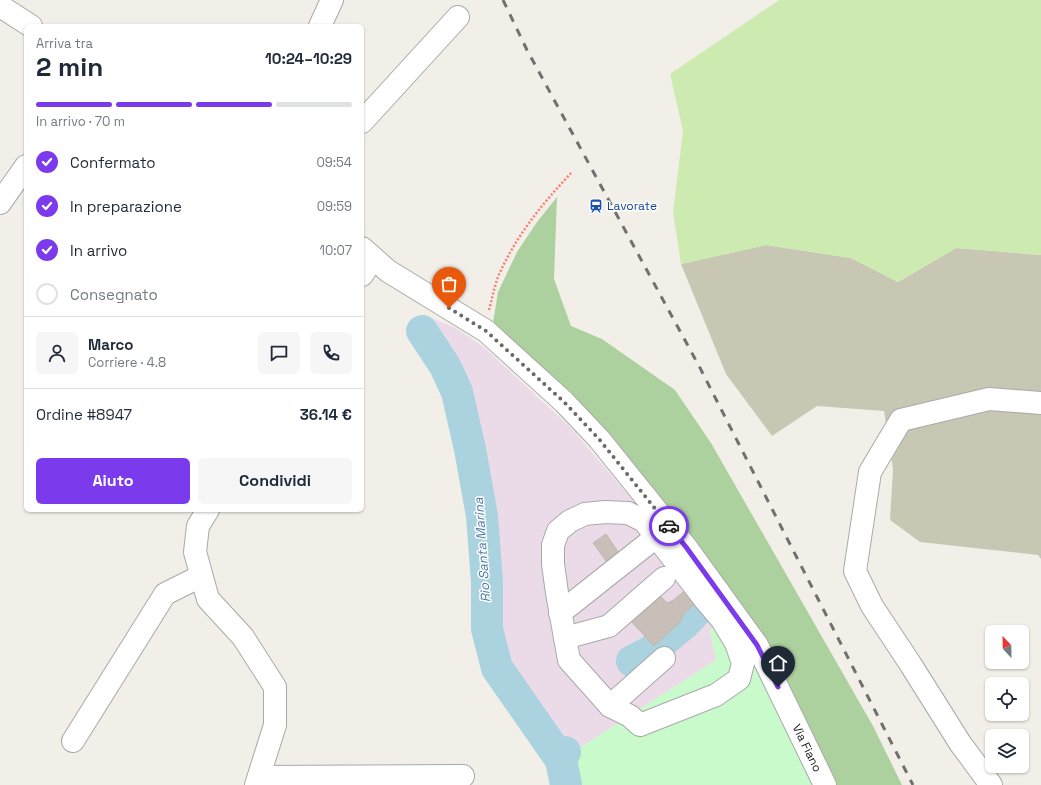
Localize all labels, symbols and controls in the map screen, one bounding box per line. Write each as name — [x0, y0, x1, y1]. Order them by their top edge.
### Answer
text: Arriva tra — [36, 35, 93, 52]
text: 10:24–10:29 — [265, 49, 352, 68]
text: 2 min — [36, 50, 103, 84]
text: In arrivo · 70 m — [36, 113, 125, 130]
icon: check — [36, 151, 58, 173]
text: Confermato — [70, 153, 156, 172]
text: 09:54 — [317, 154, 352, 171]
icon: check — [36, 195, 58, 217]
text: In preparazione — [70, 197, 182, 216]
text: 09:59 — [317, 198, 352, 215]
station icon: Lavorate — [588, 198, 604, 214]
place label: Lavorate — [607, 198, 657, 214]
icon: check — [36, 239, 58, 261]
text: In arrivo — [70, 241, 127, 260]
text: 10:07 — [320, 242, 352, 259]
pin — [432, 267, 466, 308]
icon: bag — [438, 273, 460, 295]
text: Consegnato — [70, 285, 158, 304]
button: person — [36, 332, 78, 374]
button: chat — [258, 332, 300, 374]
button: phone — [310, 332, 352, 374]
text: Marco — [88, 335, 134, 354]
text: Corriere · 4.8 — [88, 354, 166, 371]
text: Ordine #8947 — [36, 405, 132, 424]
text: 36.14 € — [300, 405, 352, 424]
button: Aiuto — [36, 458, 190, 504]
button: Condividi — [198, 458, 352, 504]
water label: Rio Santa Marina — [470, 497, 494, 603]
courier — [649, 506, 689, 546]
icon: car — [658, 515, 680, 537]
north arrow — [985, 625, 1029, 669]
map controls — [985, 625, 1029, 773]
pin — [761, 646, 795, 687]
icon: home — [767, 652, 789, 674]
button: locate — [985, 677, 1029, 721]
street label: Via Fiano — [789, 721, 825, 775]
button: layers — [985, 729, 1029, 773]

